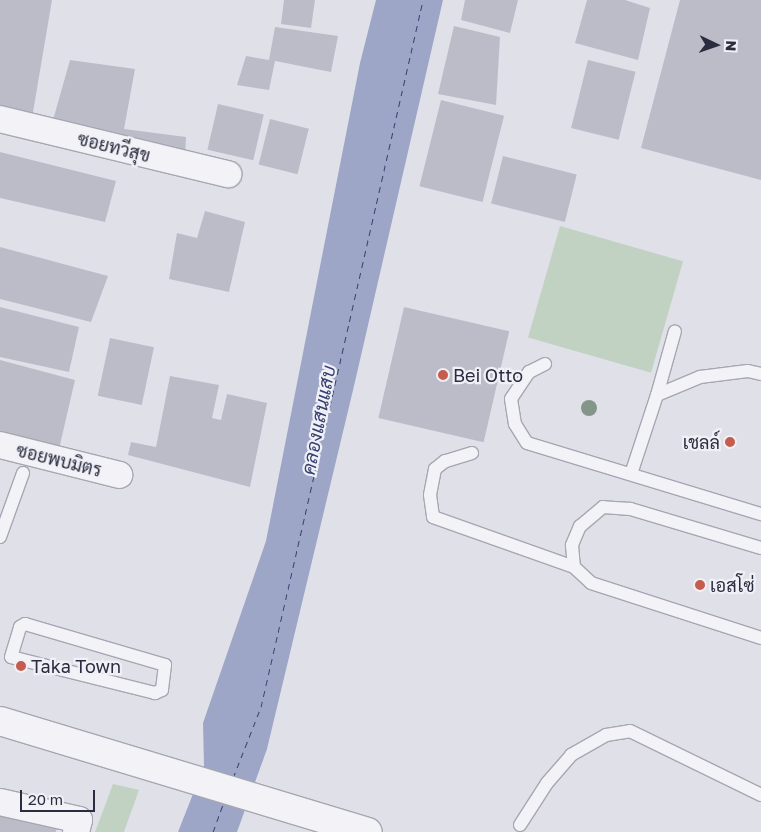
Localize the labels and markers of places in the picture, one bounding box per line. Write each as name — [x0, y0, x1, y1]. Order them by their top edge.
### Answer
place label: Bei Otto — [453, 364, 523, 386]
marker: Bei Otto — [437, 369, 449, 381]
place label: เชลล์ — [683, 431, 720, 453]
marker: เชลล์ — [724, 436, 736, 448]
place label: เอสโซ่ — [710, 574, 754, 596]
marker: เอสโซ่ — [694, 579, 706, 591]
place label: Taka Town — [31, 655, 121, 677]
marker: Taka Town — [15, 660, 27, 672]

